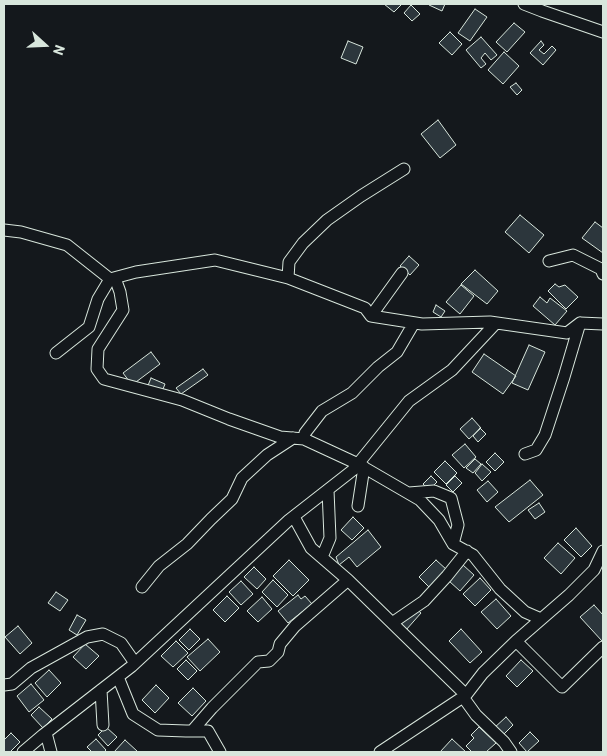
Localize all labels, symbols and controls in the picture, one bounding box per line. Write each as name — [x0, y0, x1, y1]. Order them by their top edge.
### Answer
north arrow — [20, 20, 70, 70]
text: N — [50, 43, 69, 58]

